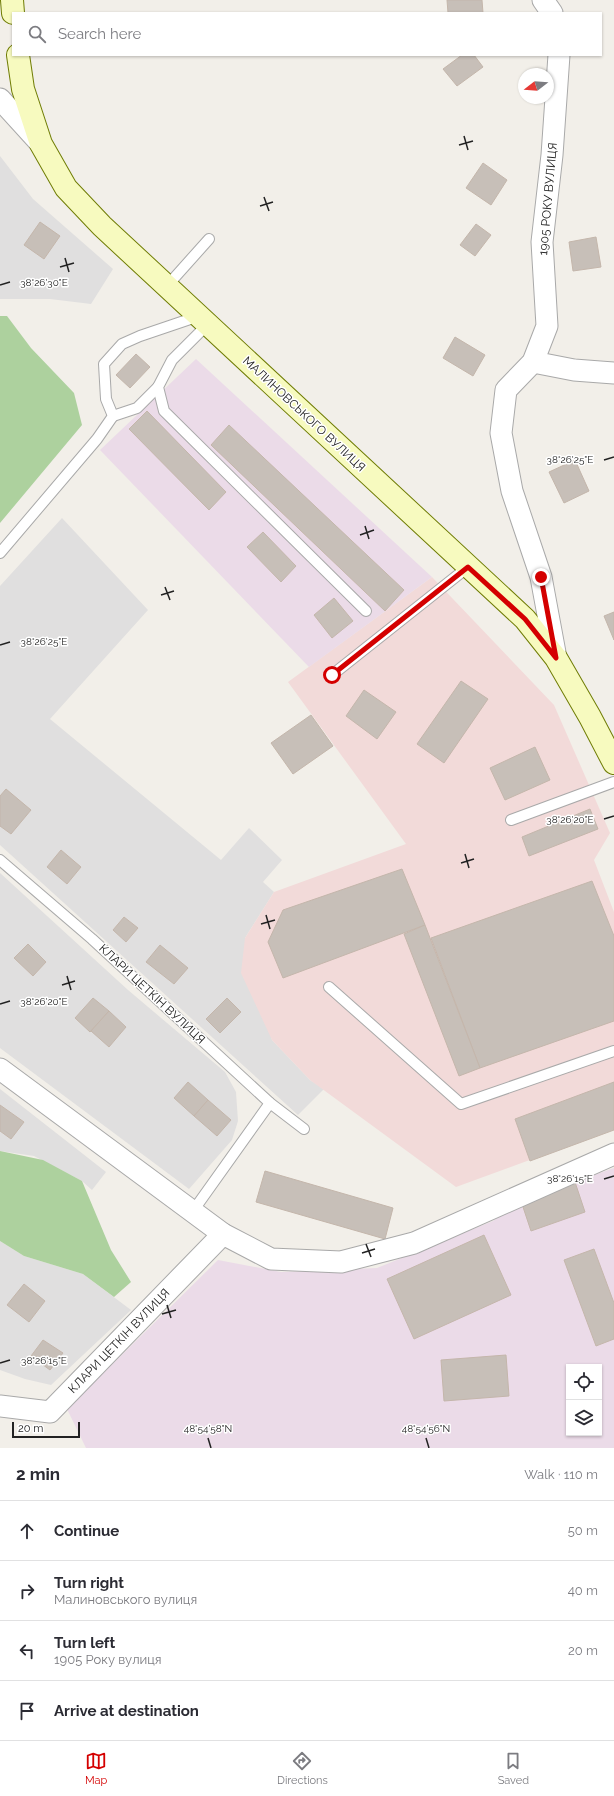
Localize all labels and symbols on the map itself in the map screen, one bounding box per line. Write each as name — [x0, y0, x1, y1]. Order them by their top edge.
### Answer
north arrow — [518, 68, 554, 104]
street label: 1905 РОКУ ВУЛИЦЯ — [536, 142, 560, 256]
text: 38°26'30"E — [20, 277, 68, 288]
street label: МАЛИНОВСЬКОГО ВУЛИЦЯ — [240, 354, 368, 474]
text: 38°26'25"E — [547, 454, 593, 465]
route end — [532, 568, 550, 586]
text: 38°26'25"E — [21, 636, 67, 647]
route start — [323, 666, 341, 684]
text: 38°26'20"E — [546, 814, 594, 825]
street label: КЛАРИ ЦЕТКІН ВУЛИЦЯ — [96, 941, 208, 1047]
text: 38°26'20"E — [20, 996, 68, 1007]
text: 38°26'15"E — [547, 1173, 593, 1184]
street label: КЛАРИ ЦЕТКІН ВУЛИЦЯ — [65, 1286, 173, 1396]
text: 38°26'15"E — [21, 1355, 67, 1366]
scale bar — [12, 1420, 80, 1439]
text: 48°54'58"N — [184, 1423, 232, 1434]
text: 48°54'56"N — [402, 1423, 450, 1434]

